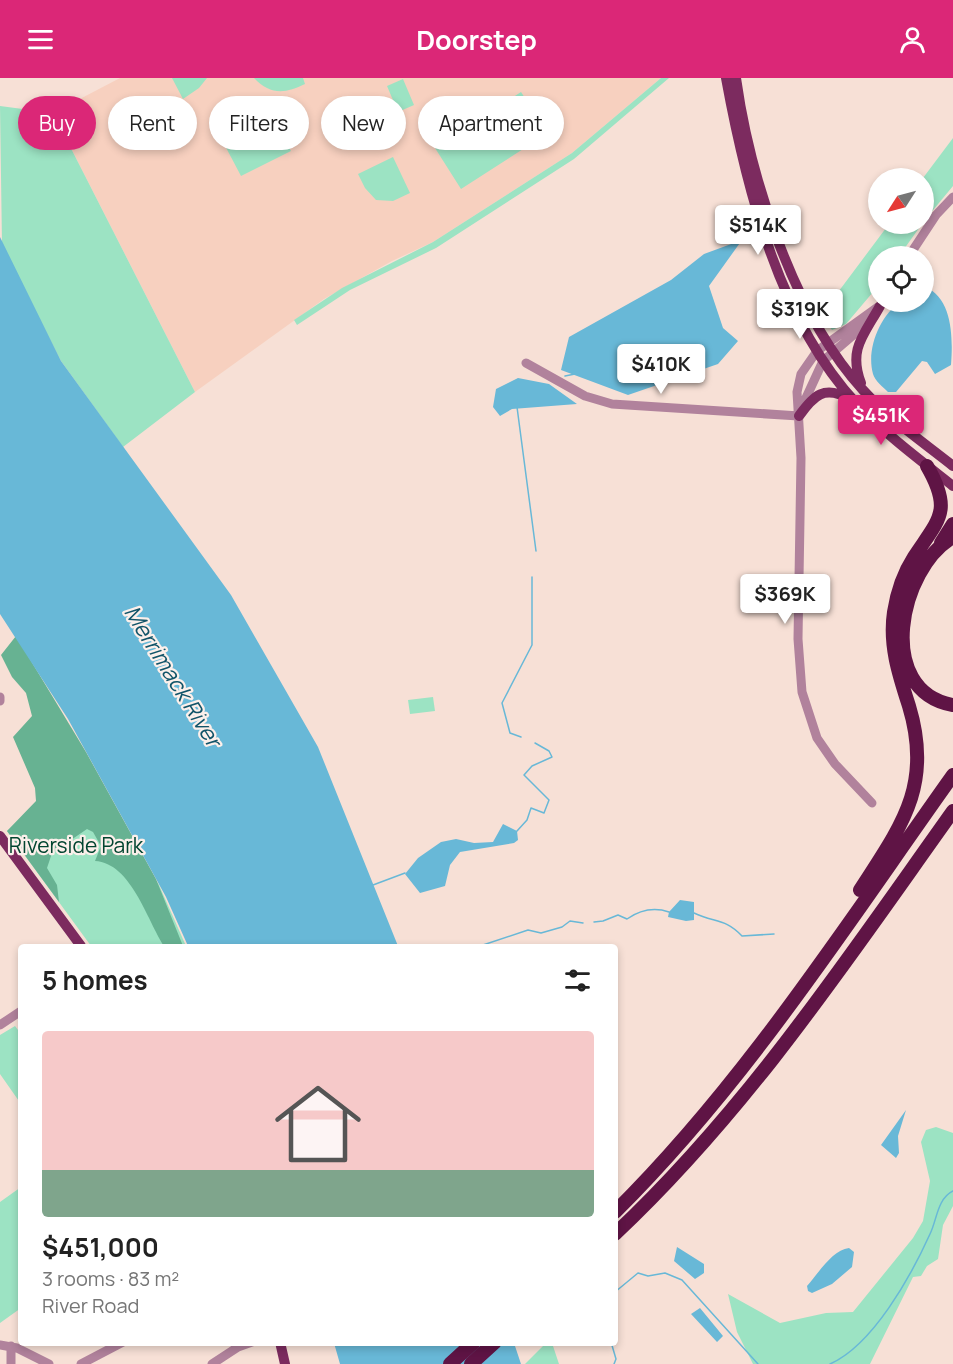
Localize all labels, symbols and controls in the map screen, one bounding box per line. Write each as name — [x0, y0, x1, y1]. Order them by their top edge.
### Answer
text: Doorstep — [416, 21, 537, 58]
icon: menu — [24, 23, 57, 56]
icon: person — [896, 23, 929, 56]
chip: Buy — [18, 96, 96, 150]
chip: Rent — [108, 96, 197, 150]
chip: Filters — [209, 96, 309, 150]
chip: New — [321, 96, 406, 150]
chip: Apartment — [418, 96, 564, 150]
north arrow — [868, 168, 934, 234]
map controls — [868, 168, 934, 312]
pin: $514K — [716, 205, 800, 256]
text: $514K — [729, 211, 787, 238]
button: locate — [868, 246, 934, 312]
pin: $319K — [758, 289, 842, 340]
text: $319K — [771, 295, 829, 322]
pin: $410K — [619, 344, 703, 395]
text: $410K — [631, 350, 691, 377]
pin: $451K — [839, 395, 923, 446]
text: $451K — [852, 401, 910, 428]
pin: $369K — [743, 574, 827, 625]
text: $369K — [754, 580, 816, 607]
water label: Merrimack River — [118, 600, 230, 755]
park label: Riverside Park — [9, 831, 144, 859]
text: 5 homes — [42, 962, 148, 998]
icon: filters — [561, 964, 594, 997]
icon: home — [264, 1070, 372, 1178]
text: $451,000 — [42, 1229, 159, 1265]
text: 3 rooms · 83 m² — [42, 1265, 179, 1292]
text: River Road — [42, 1292, 139, 1319]

